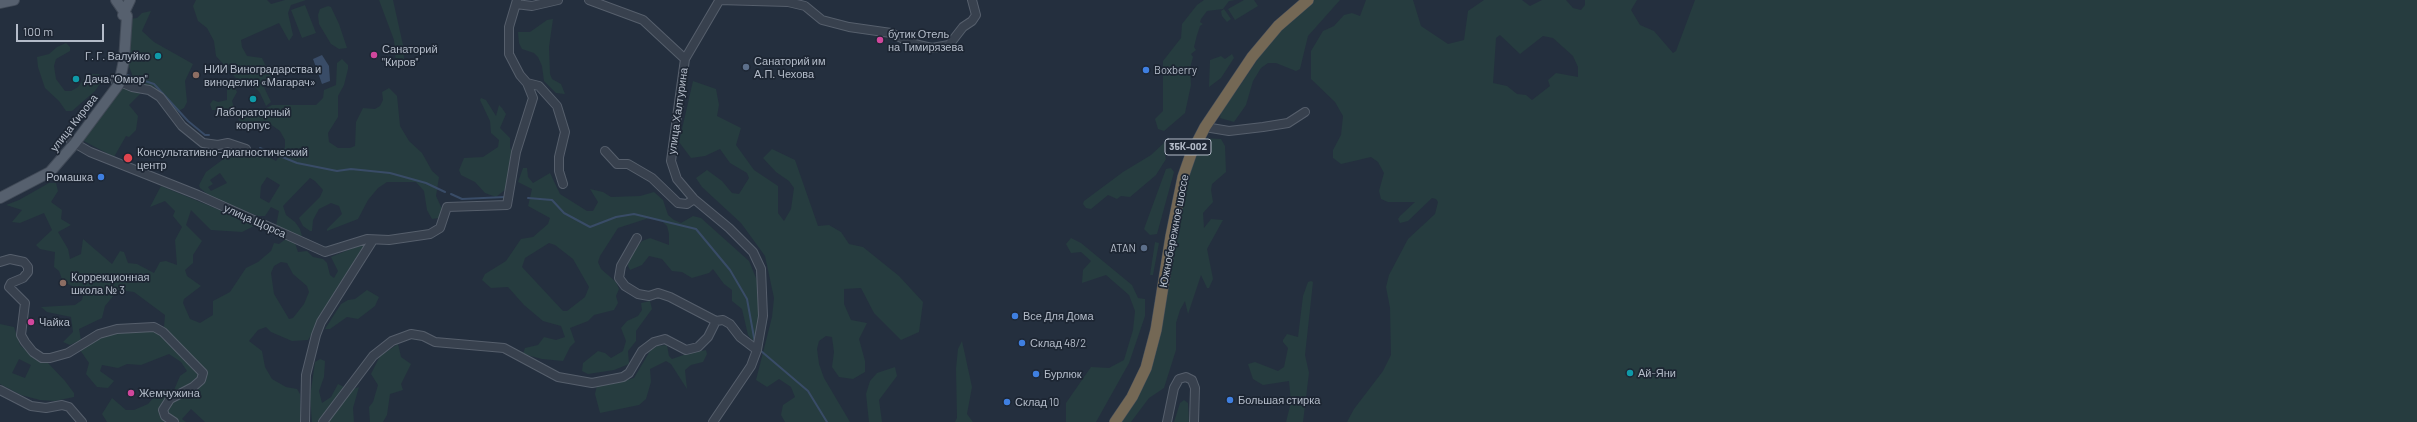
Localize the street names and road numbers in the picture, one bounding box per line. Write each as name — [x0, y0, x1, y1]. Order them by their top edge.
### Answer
street label: улица Халтурина — [665, 67, 691, 155]
street label: улица Кирова — [48, 92, 100, 154]
road number: 35К-002 — [1165, 139, 1211, 155]
street label: Южнобережное шоссе — [1157, 173, 1191, 289]
street label: улица Щорса — [222, 201, 288, 241]

